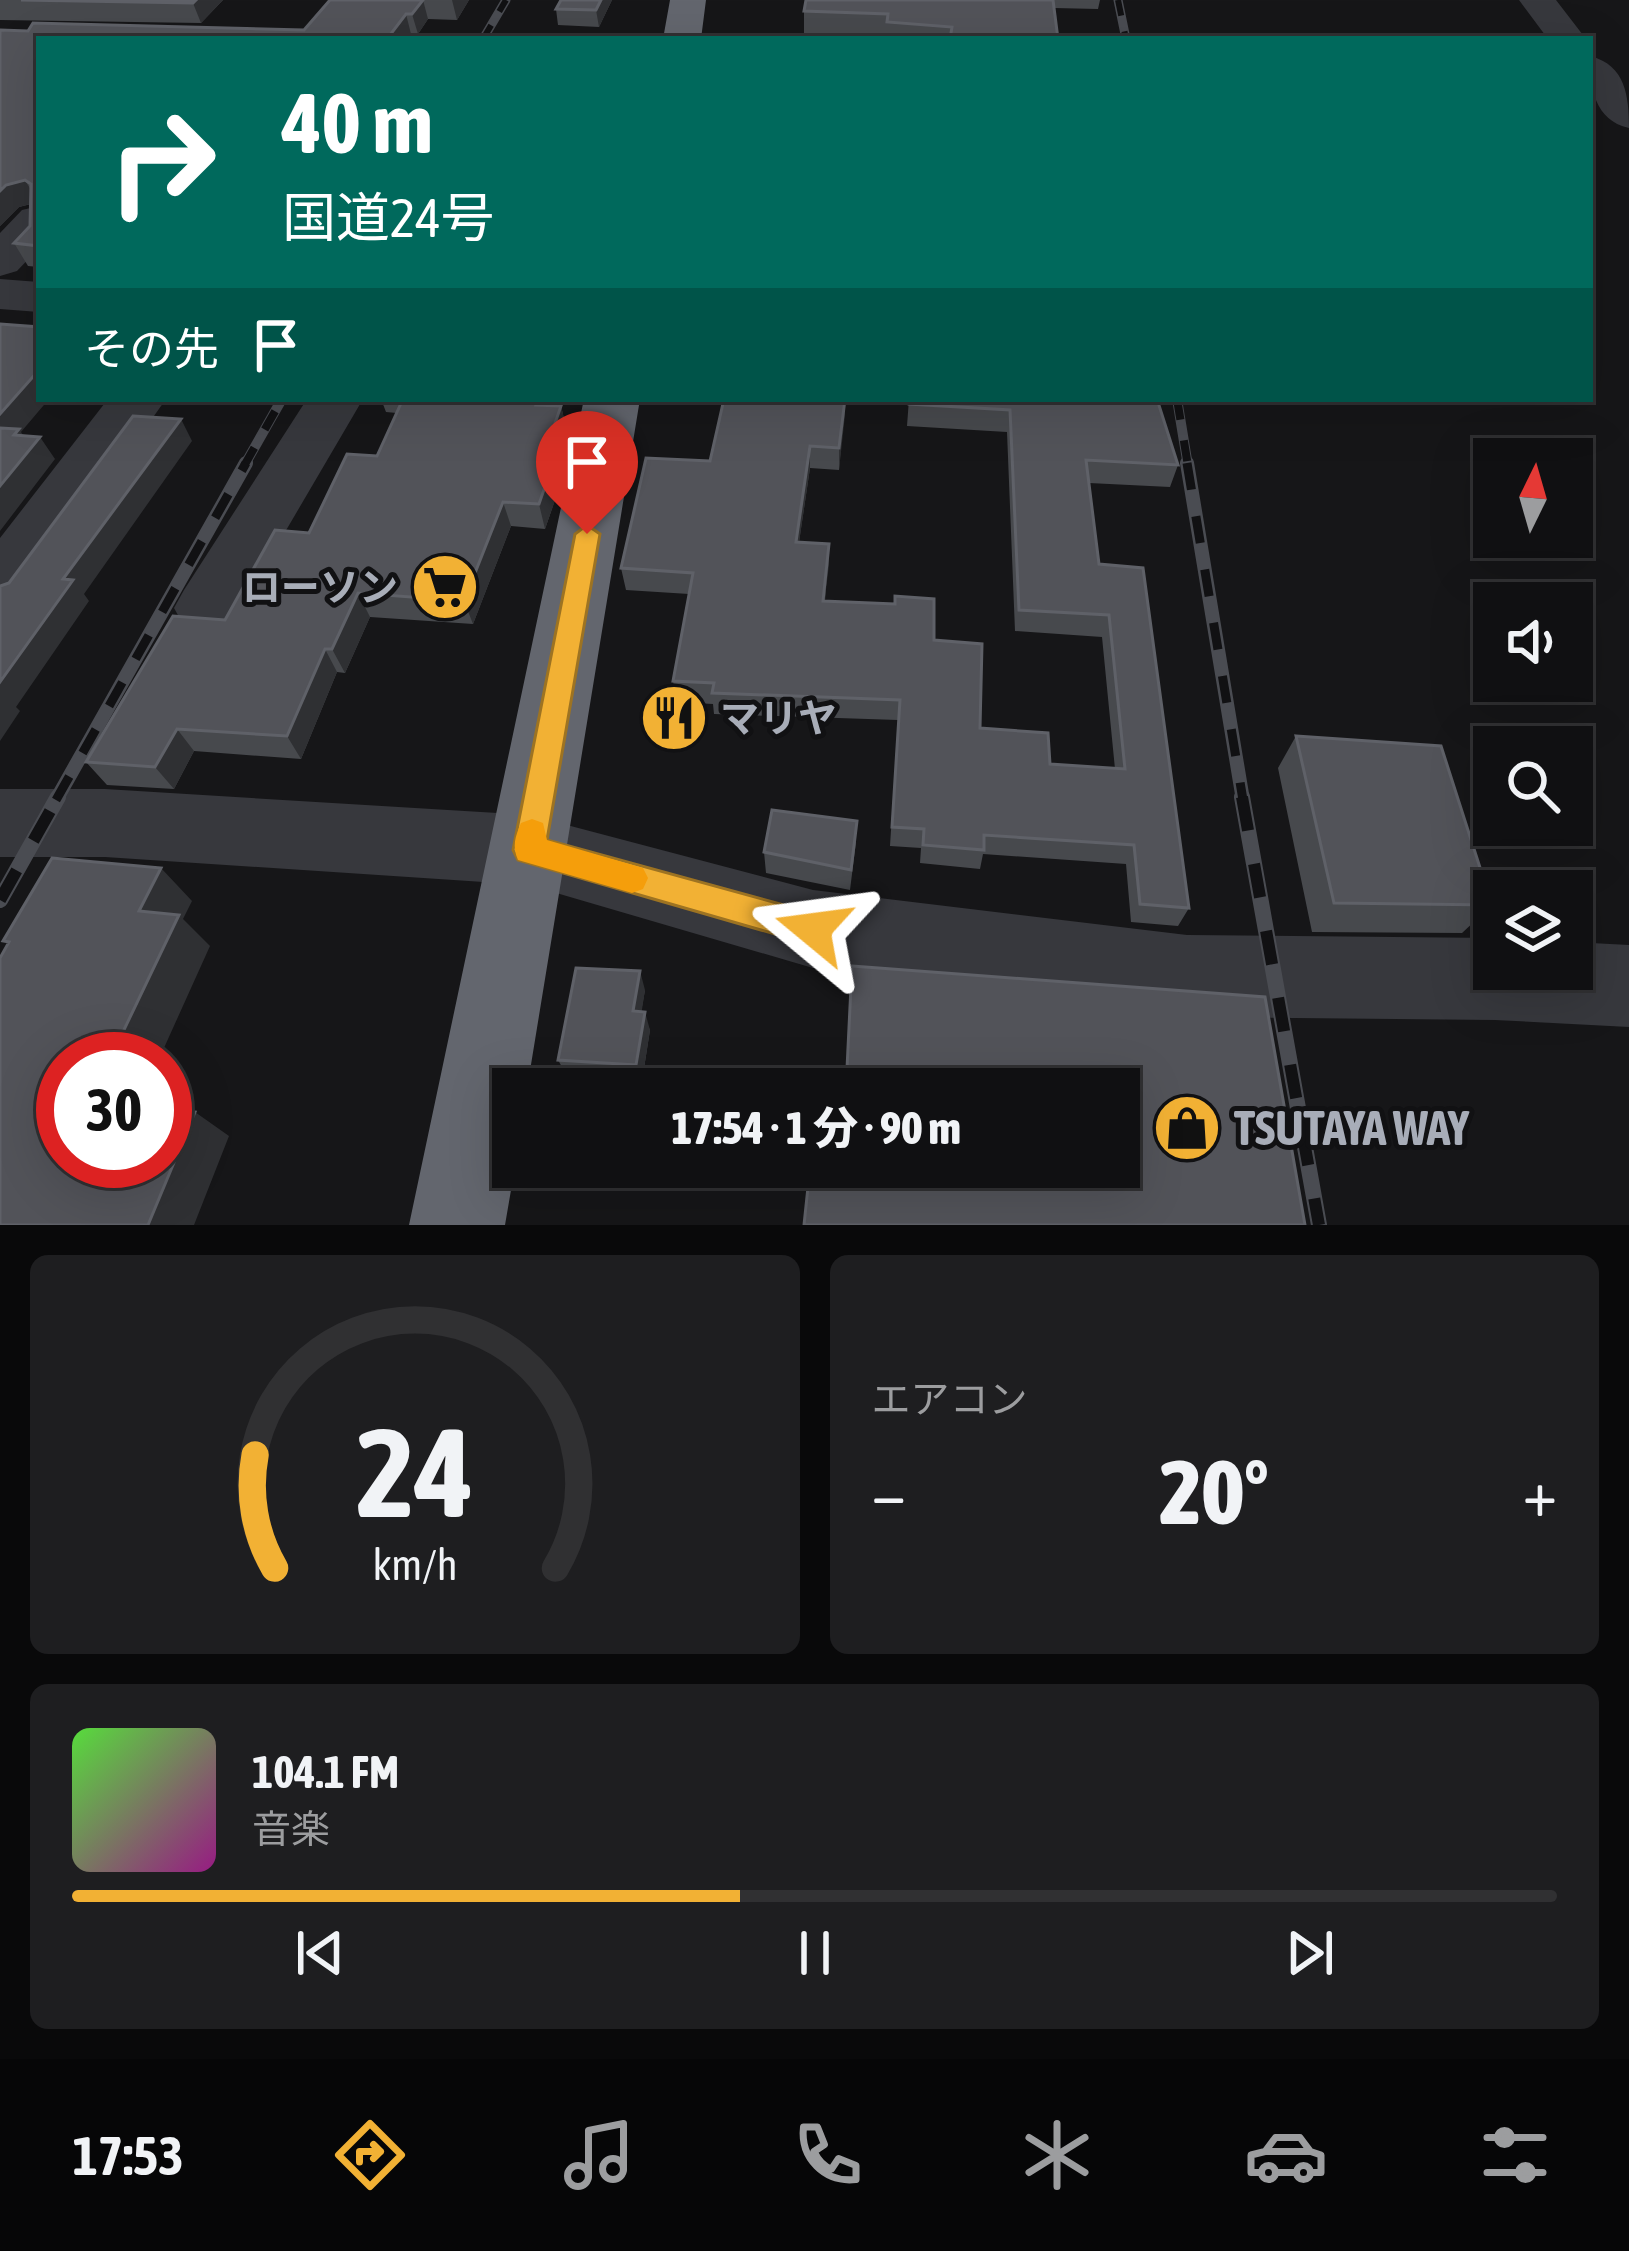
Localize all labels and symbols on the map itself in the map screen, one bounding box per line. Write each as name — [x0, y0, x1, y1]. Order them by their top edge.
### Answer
pin — [536, 411, 638, 534]
north arrow — [1473, 438, 1593, 558]
supermarket icon: ローソン — [410, 552, 480, 622]
place label: ローソン — [242, 565, 398, 609]
restaurant icon: マリヤ — [639, 683, 709, 753]
place label: マリヤ — [720, 696, 837, 740]
position arrow — [750, 866, 876, 992]
speed limit sign: 30 — [36, 1032, 192, 1188]
shop icon: TSUTAYA WAY — [1152, 1093, 1222, 1163]
place label: TSUTAYA WAY — [1234, 1100, 1470, 1155]

